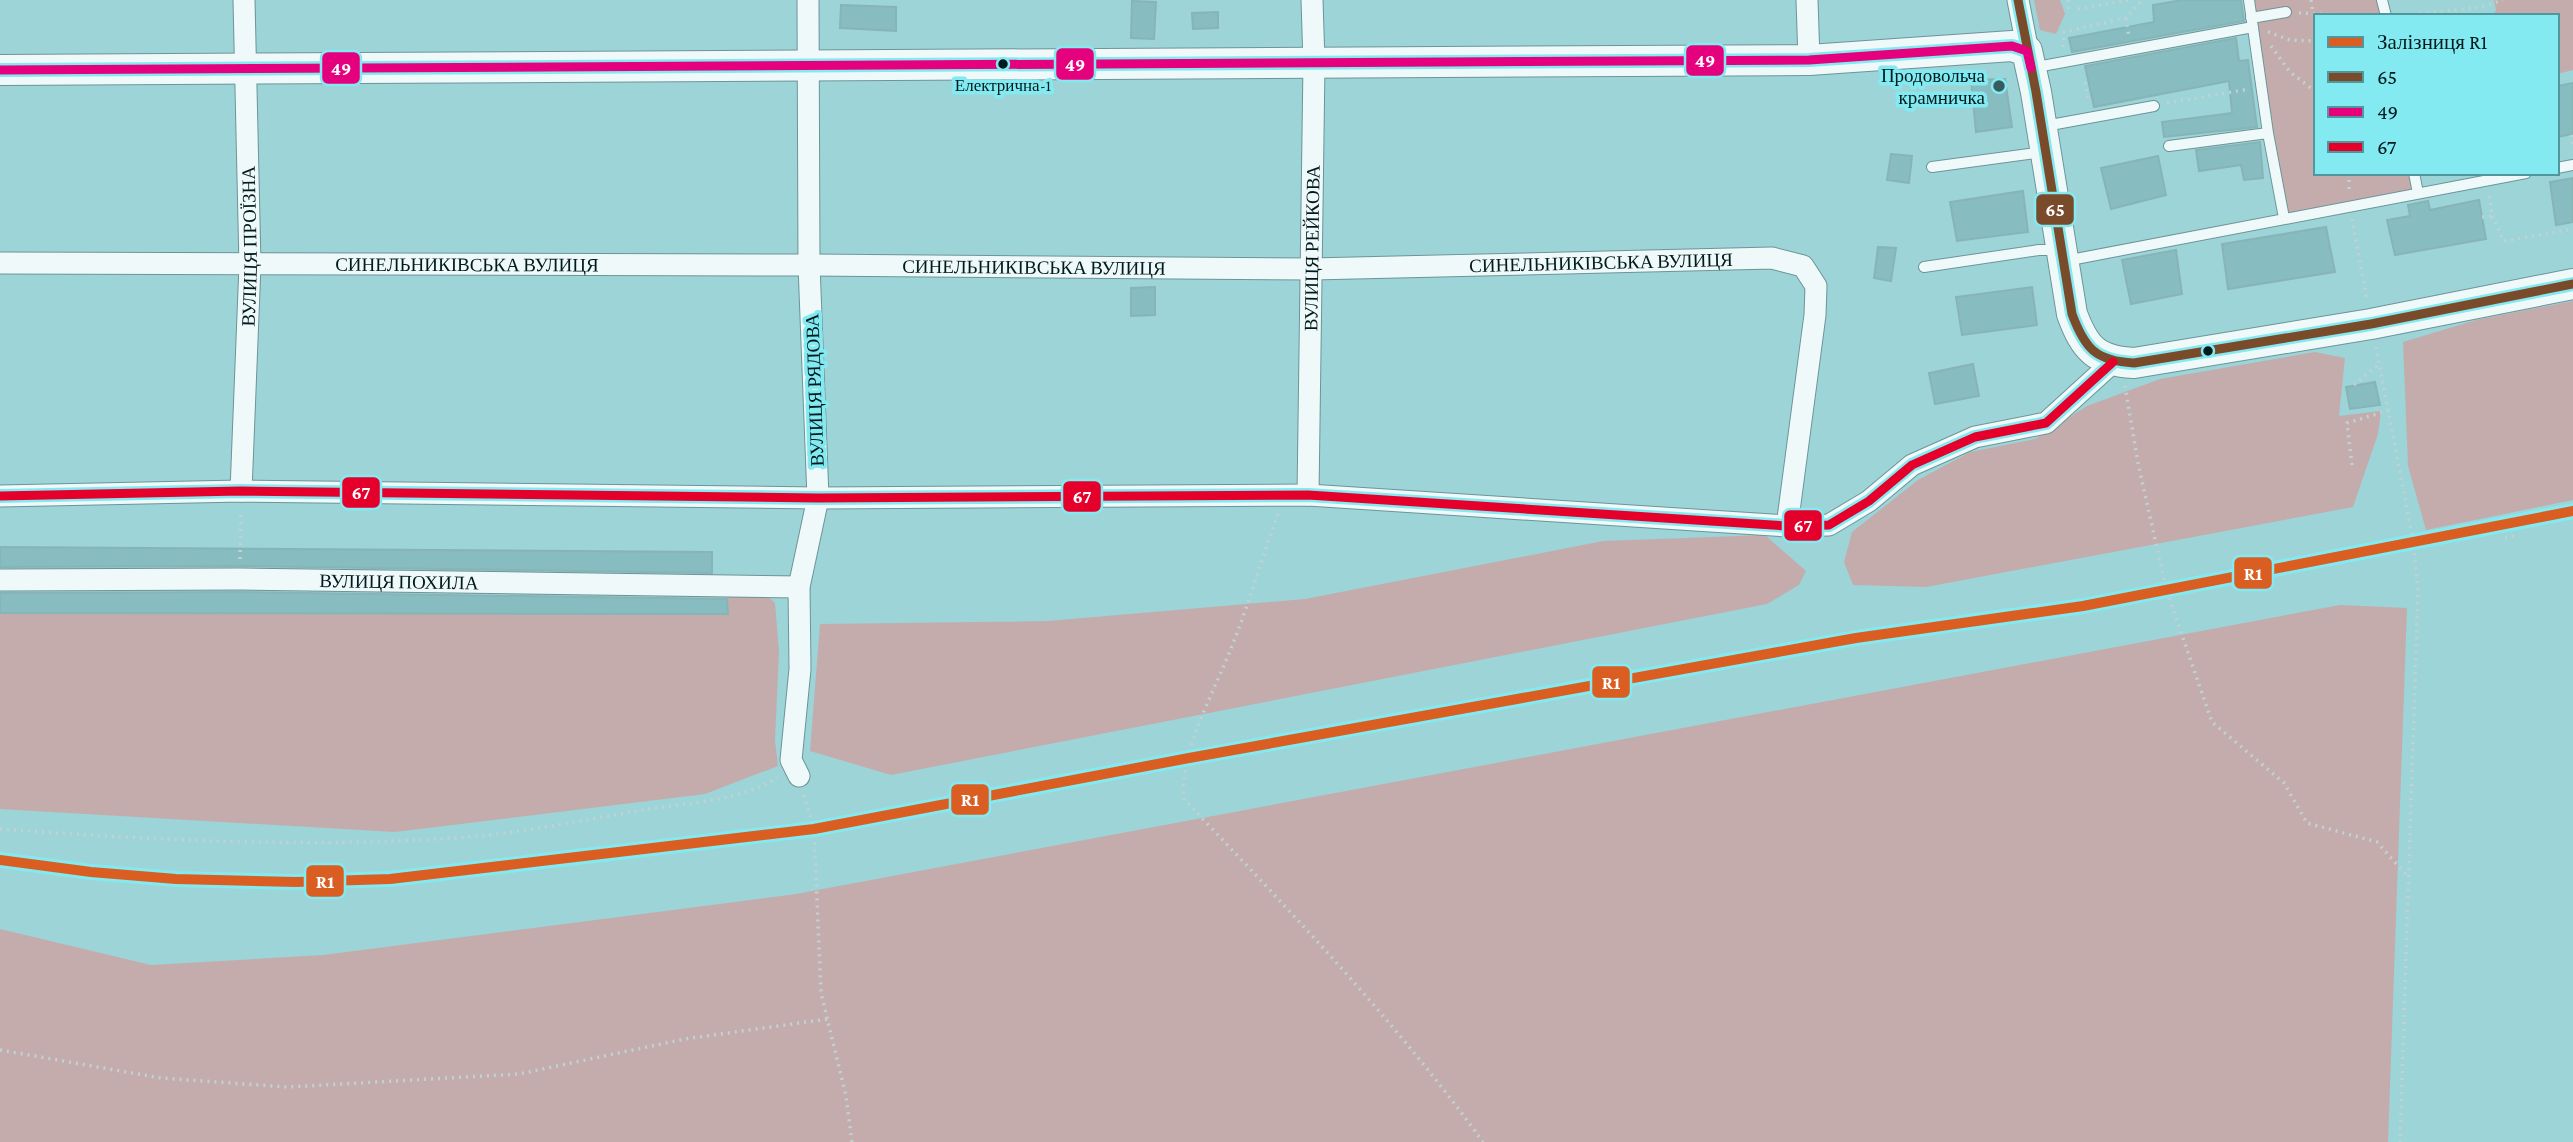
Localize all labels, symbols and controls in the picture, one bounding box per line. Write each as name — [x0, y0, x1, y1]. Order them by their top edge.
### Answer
legend — [2314, 14, 2559, 175]
text: Залізниця R1 — [2377, 30, 2488, 54]
line badge: 49 — [1685, 44, 1725, 77]
line badge: 49 — [1055, 47, 1095, 81]
text: 49 — [1695, 50, 1715, 71]
line badge: 49 — [321, 51, 361, 85]
text: 49 — [1065, 54, 1085, 75]
marker: Електрична-1 — [996, 57, 1010, 71]
text: 49 — [331, 58, 351, 79]
place label: Продовольча крамничка — [1881, 65, 1986, 108]
text: 65 — [2377, 65, 2397, 89]
place label: Електрична-1 — [955, 76, 1052, 95]
marker: Продовольча крамничка — [1991, 78, 2007, 94]
text: 49 — [2377, 100, 2398, 124]
text: 67 — [2377, 135, 2397, 159]
street label: ВУЛИЦЯ ПРОЇЗНА — [238, 165, 261, 327]
street label: ВУЛИЦЯ РЕЙКОВА — [1300, 165, 1324, 331]
line badge: 65 — [2035, 193, 2075, 226]
text: 65 — [2045, 199, 2065, 220]
street label: СИНЕЛЬНИКІВСЬКА ВУЛИЦЯ — [1469, 249, 1733, 276]
street label: СИНЕЛЬНИКІВСЬКА ВУЛИЦЯ — [335, 254, 599, 275]
street label: СИНЕЛЬНИКІВСЬКА ВУЛИЦЯ — [902, 256, 1166, 279]
street label: ВУЛИЦЯ РЯДОВА — [801, 313, 828, 467]
unlabelled marker — [2201, 344, 2215, 358]
line badge: 67 — [341, 476, 381, 509]
line badge: 67 — [1062, 480, 1102, 513]
text: 67 — [352, 482, 370, 503]
text: 67 — [1073, 486, 1091, 507]
line badge: 67 — [1783, 509, 1823, 542]
text: 67 — [1794, 515, 1812, 536]
line badge: R1 — [2233, 556, 2273, 590]
text: R1 — [2244, 563, 2262, 584]
street label: ВУЛИЦЯ ПОХИЛА — [319, 570, 479, 593]
line badge: R1 — [1591, 665, 1631, 699]
text: R1 — [1602, 672, 1620, 693]
line badge: R1 — [950, 783, 990, 816]
text: R1 — [961, 789, 979, 810]
line badge: R1 — [305, 864, 345, 898]
text: R1 — [316, 871, 334, 892]

